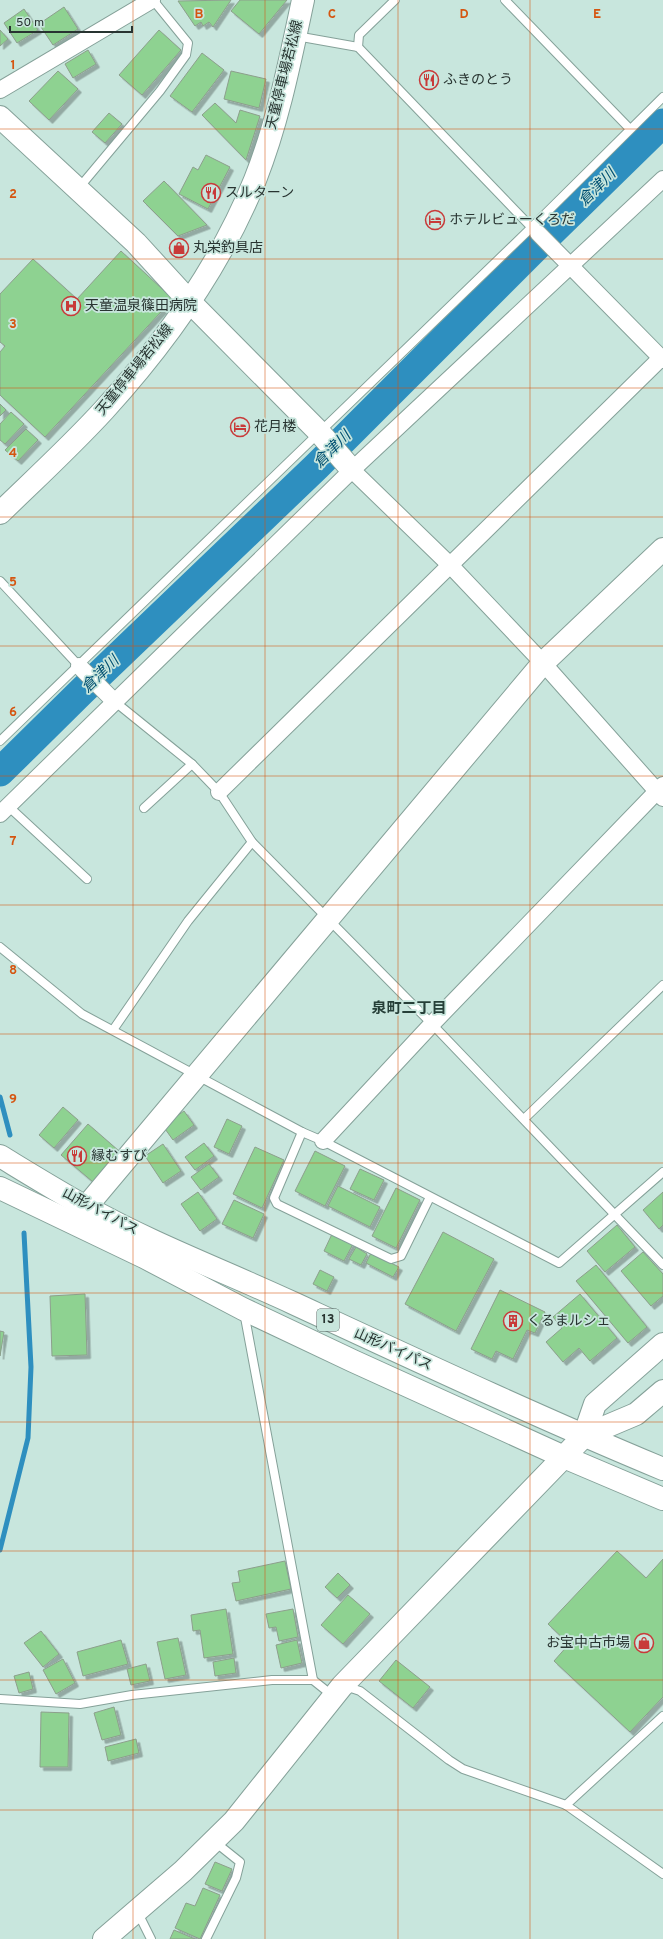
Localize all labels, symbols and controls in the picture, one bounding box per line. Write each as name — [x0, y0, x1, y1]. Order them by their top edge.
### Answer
text: B — [195, 7, 204, 23]
text: C — [328, 7, 336, 23]
text: D — [459, 7, 469, 23]
text: E — [593, 7, 601, 23]
scale bar — [10, 8, 132, 34]
text: 50 m — [16, 15, 44, 31]
street label: 天童停車場若松線 — [263, 19, 307, 131]
text: 1 — [10, 58, 16, 74]
restaurant icon: ふきのとう — [418, 69, 440, 91]
place label: ふきのとう — [443, 72, 513, 89]
water label: 倉津川 — [575, 164, 622, 211]
restaurant icon: スルターン — [200, 182, 222, 204]
place label: スルターン — [225, 185, 294, 202]
text: 2 — [9, 187, 17, 203]
hotel icon: ホテルビューくろだ — [424, 209, 446, 231]
place label: ホテルビューくろだ — [449, 212, 575, 229]
shop icon: 丸栄釣具店 — [168, 237, 190, 259]
place label: 丸栄釣具店 — [193, 239, 263, 257]
hospital icon: 天童温泉篠田病院 — [60, 295, 82, 317]
place label: 天童温泉篠田病院 — [85, 297, 197, 315]
text: 3 — [9, 317, 17, 333]
street label: 天童停車場若松線 — [93, 321, 177, 419]
hotel icon: 花月楼 — [229, 416, 251, 438]
place label: 花月楼 — [254, 419, 297, 436]
water label: 倉津川 — [310, 426, 357, 473]
text: 4 — [9, 446, 17, 462]
text: 5 — [9, 575, 17, 591]
water label: 倉津川 — [78, 651, 125, 697]
text: 6 — [9, 705, 17, 721]
text: 7 — [10, 834, 17, 850]
text: 8 — [9, 963, 17, 979]
district label: 泉町二丁目 — [371, 1000, 447, 1019]
text: 9 — [9, 1092, 17, 1108]
restaurant icon: 縁むすび — [66, 1145, 88, 1167]
place label: 縁むすび — [91, 1148, 147, 1165]
street label: 山形バイパス — [59, 1185, 141, 1239]
road number: 13 — [317, 1309, 339, 1331]
building icon: くるまルシェ — [502, 1310, 524, 1332]
place label: くるまルシェ — [527, 1313, 611, 1330]
street label: 山形バイパス — [351, 1325, 435, 1375]
shop icon: お宝中古市場 — [633, 1632, 655, 1654]
place label: お宝中古市場 — [546, 1635, 630, 1652]

